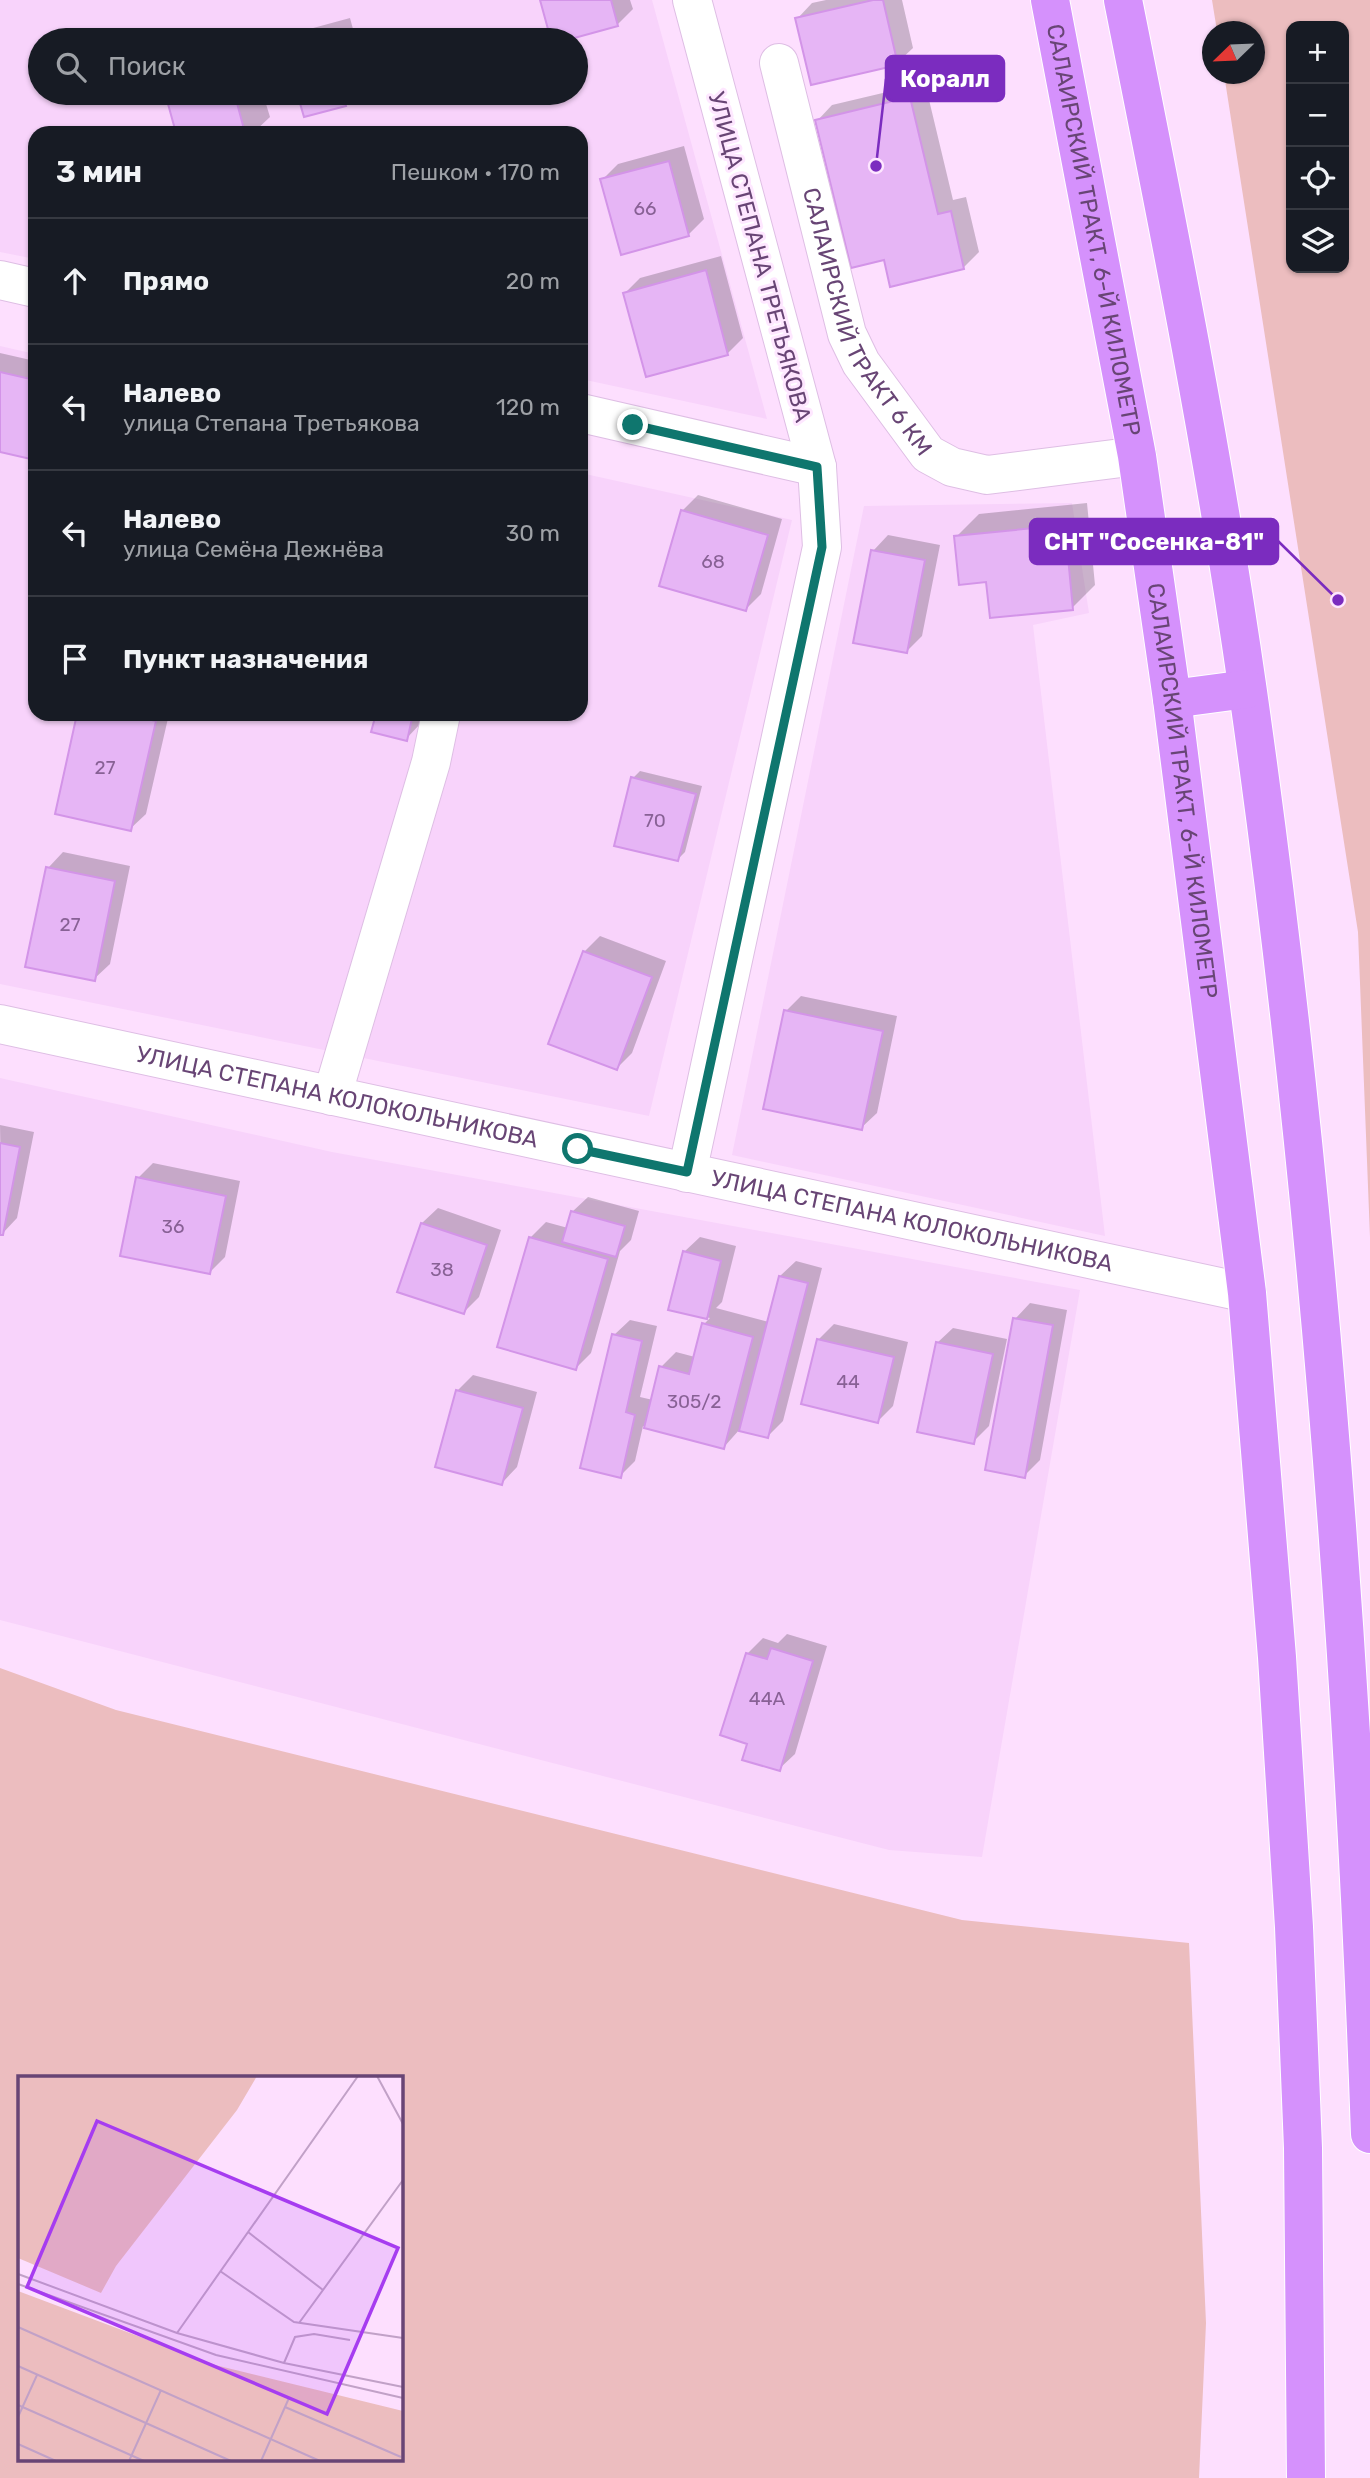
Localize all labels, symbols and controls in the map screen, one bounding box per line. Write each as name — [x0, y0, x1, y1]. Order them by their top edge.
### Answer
north arrow — [1202, 21, 1265, 84]
map controls — [1286, 21, 1349, 273]
button: + — [1286, 21, 1349, 84]
street label: САЛАИРСКИЙ ТРАКТ, 6-Й КИЛОМЕТР — [1041, 22, 1147, 438]
search box — [28, 28, 588, 105]
icon: search — [52, 48, 90, 86]
text: Поиск — [108, 51, 186, 82]
callout: Коралл — [886, 56, 1004, 101]
text: Коралл — [900, 65, 990, 93]
button: − — [1286, 84, 1349, 147]
street label: УЛИЦА СТЕПАНА ТРЕТЬЯКОВА — [702, 89, 818, 425]
button: locate — [1286, 147, 1349, 210]
text: 3 мин — [56, 154, 142, 190]
text: Пешком · 170 m — [391, 158, 560, 186]
street label: САЛАИРСКИЙ ТРАКТ 6 КМ — [797, 185, 938, 461]
house number: 66 — [634, 197, 656, 220]
button: layers — [1286, 210, 1349, 273]
icon: ahead — [56, 262, 94, 300]
text: Прямо — [123, 266, 209, 297]
text: 20 m — [506, 267, 560, 295]
text: Налево — [123, 378, 221, 409]
icon: left — [56, 388, 94, 426]
text: 120 m — [496, 393, 560, 421]
text: улица Степана Третьякова — [123, 409, 420, 437]
route end — [617, 409, 648, 440]
text: Налево — [123, 504, 221, 535]
icon: left — [56, 514, 94, 552]
text: 30 m — [505, 519, 560, 547]
callout: СНТ "Сосенка-81" — [1030, 519, 1278, 564]
text: СНТ "Сосенка-81" — [1044, 528, 1264, 556]
text: улица Семёна Дежнёва — [123, 535, 384, 563]
house number: 68 — [701, 550, 725, 573]
street label: САЛАИРСКИЙ ТРАКТ, 6-Й КИЛОМЕТР — [1141, 581, 1224, 1000]
icon: arrive — [56, 640, 94, 678]
text: Пункт назначения — [123, 644, 368, 675]
house number: 27 — [95, 756, 116, 779]
house number: 70 — [644, 809, 666, 832]
house number: 27 — [60, 913, 81, 936]
street label: УЛИЦА СТЕПАНА КОЛОКОЛЬНИКОВА — [134, 1040, 541, 1154]
route start — [562, 1133, 593, 1164]
street label: УЛИЦА СТЕПАНА КОЛОКОЛЬНИКОВА — [709, 1164, 1115, 1278]
house number: 36 — [162, 1215, 184, 1238]
house number: 38 — [430, 1258, 454, 1281]
house number: 44 — [836, 1370, 860, 1393]
house number: 305/2 — [667, 1390, 721, 1413]
house number: 44А — [749, 1687, 785, 1710]
inset map — [18, 2076, 402, 2460]

